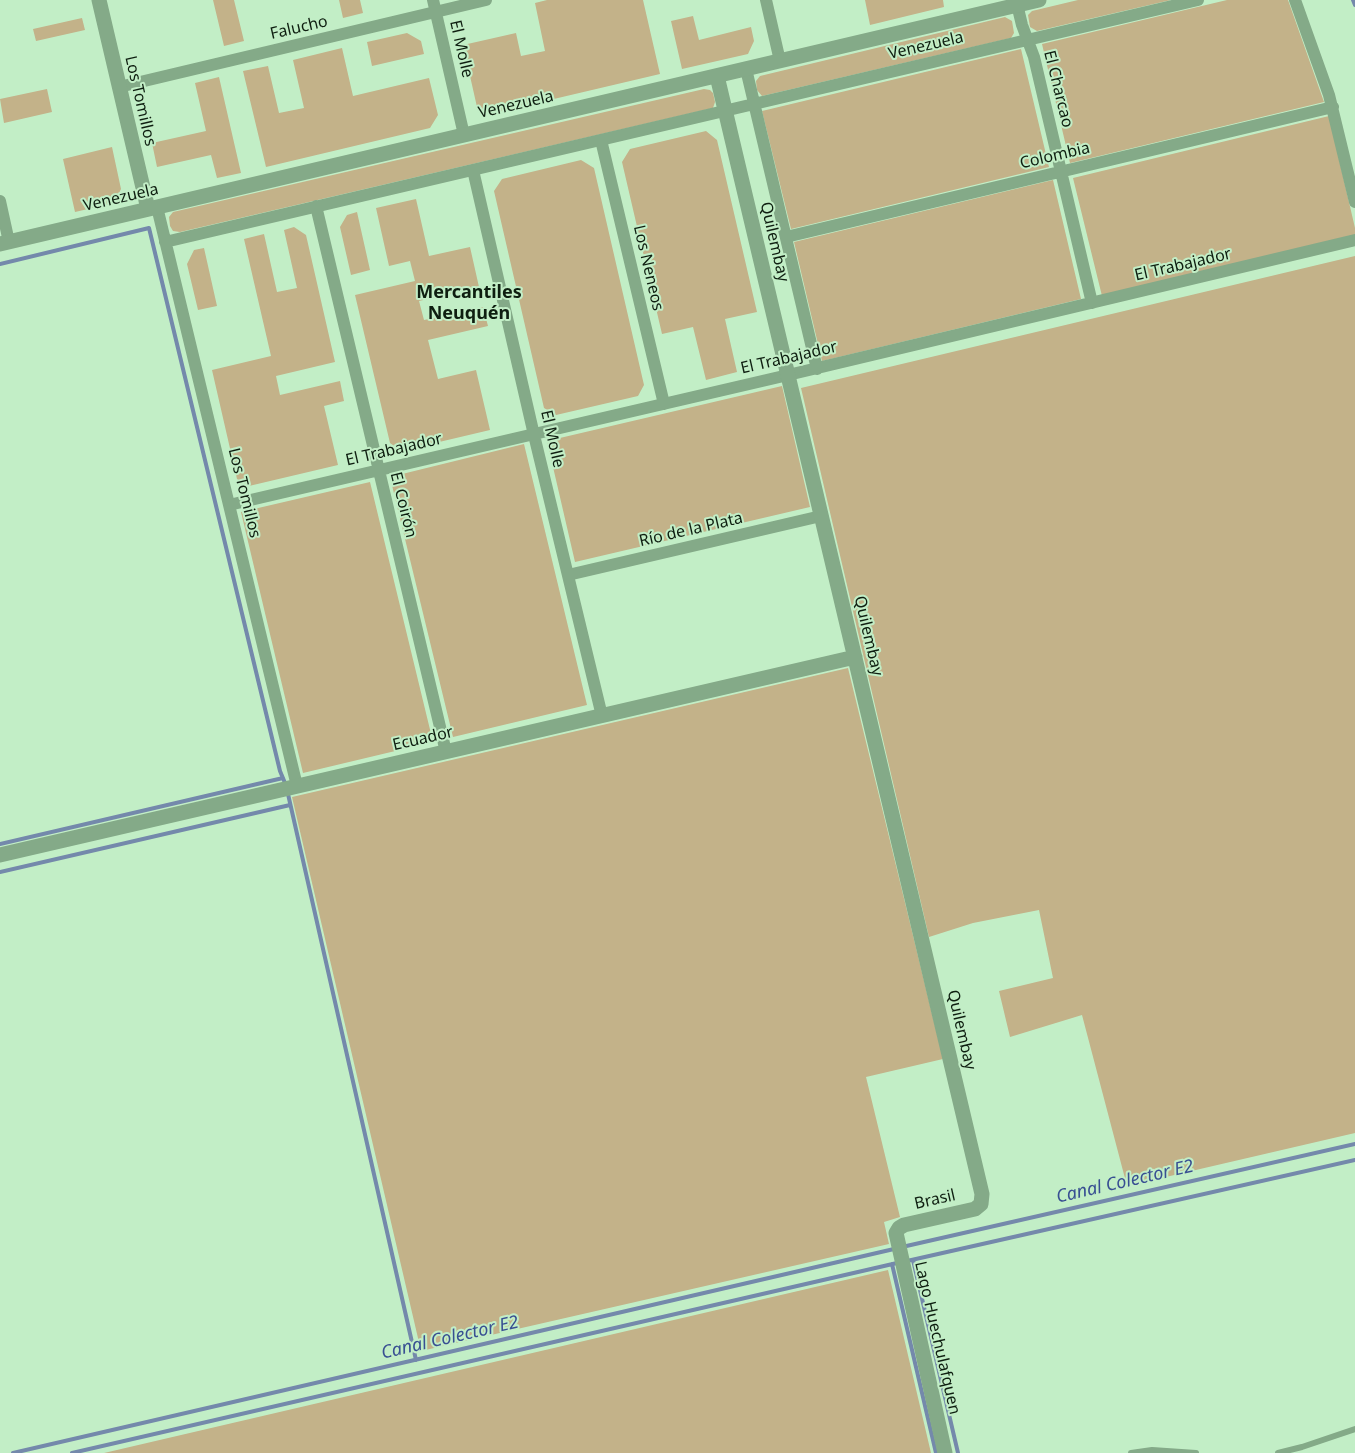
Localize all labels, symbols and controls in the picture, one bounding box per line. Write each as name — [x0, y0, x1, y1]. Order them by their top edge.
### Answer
street label: Falucho — [268, 12, 330, 44]
street label: El Molle — [445, 18, 477, 80]
street label: Venezuela — [887, 28, 965, 64]
street label: El Charcao — [1039, 48, 1077, 130]
street label: Los Tomillos — [120, 54, 160, 148]
street label: Venezuela — [477, 87, 555, 123]
street label: Colombia — [1018, 139, 1092, 173]
street label: Venezuela — [82, 180, 160, 216]
street label: Quilembay — [755, 200, 793, 284]
street label: Los Neneos — [629, 223, 667, 313]
street label: El Trabajador — [1133, 245, 1233, 285]
district label: Mercantiles Neuquén — [416, 282, 522, 324]
street label: El Trabajador — [739, 338, 839, 378]
street label: El Molle — [536, 408, 568, 470]
street label: El Trabajador — [344, 430, 444, 470]
street label: Los Tomillos — [224, 446, 264, 540]
street label: El Coirón — [386, 470, 420, 540]
street label: Río de la Plata — [637, 509, 745, 551]
street label: Quilembay — [849, 594, 887, 678]
street label: Ecuador — [391, 723, 455, 755]
street label: Quilembay — [942, 988, 980, 1072]
water label: Canal Colector E2 — [1054, 1156, 1196, 1208]
street label: Brasil — [913, 1186, 957, 1214]
street label: Lago Huechulafquen — [910, 1260, 964, 1416]
water label: Canal Colector E2 — [379, 1312, 521, 1364]

